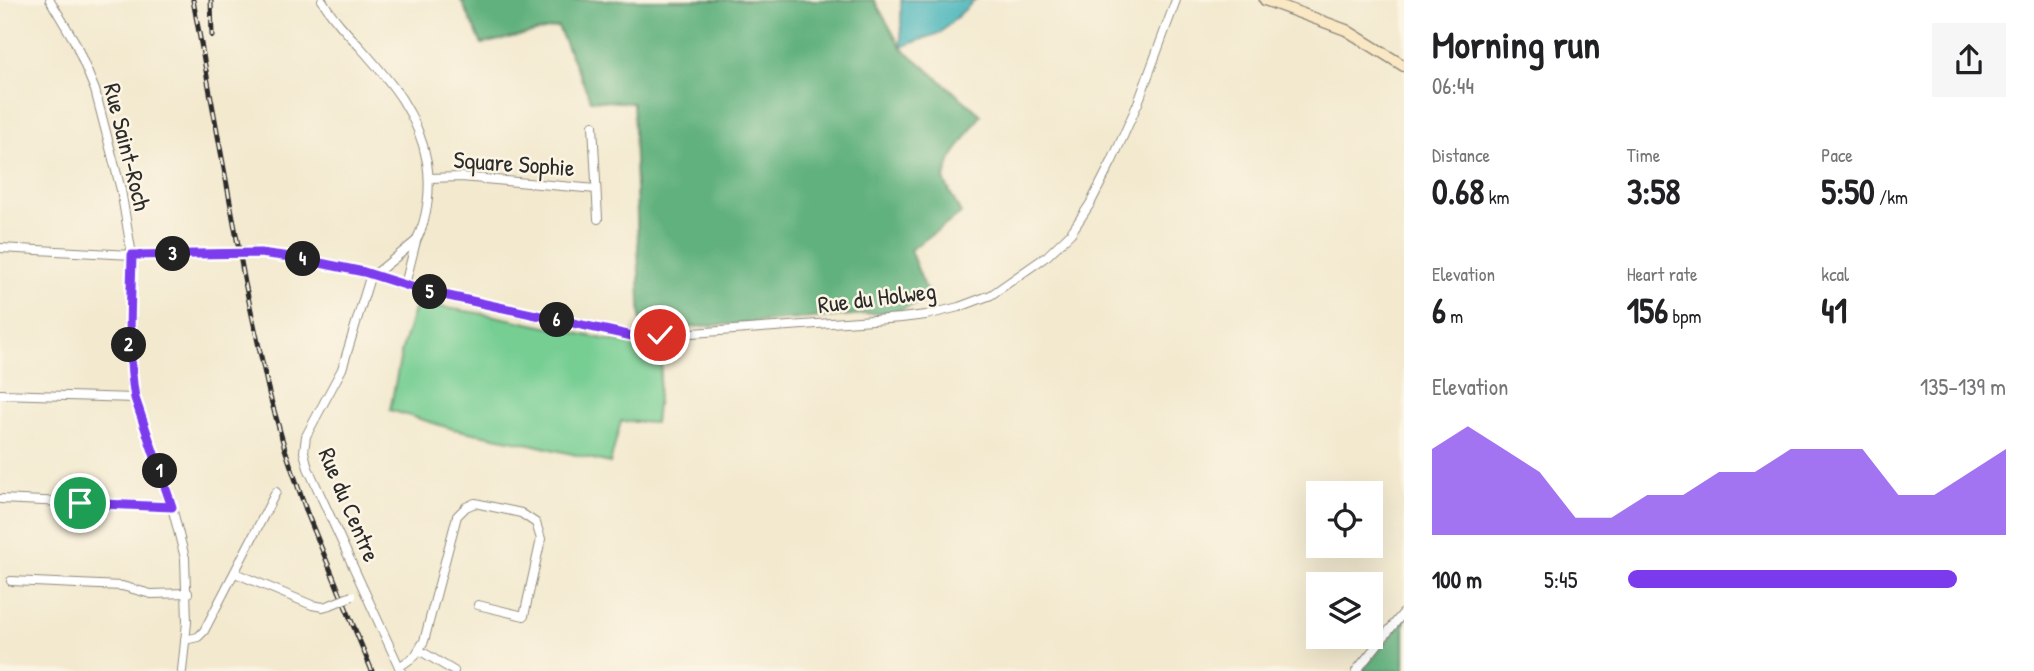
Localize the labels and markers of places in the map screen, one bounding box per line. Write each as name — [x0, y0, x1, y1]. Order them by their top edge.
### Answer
pin: 3 — [156, 236, 190, 272]
pin: 4 — [286, 242, 320, 276]
pin: 5 — [412, 274, 448, 310]
pin: 6 — [540, 302, 574, 338]
pin — [630, 305, 690, 365]
pin: 2 — [111, 328, 146, 362]
pin: 1 — [142, 454, 178, 489]
pin — [50, 473, 110, 533]

